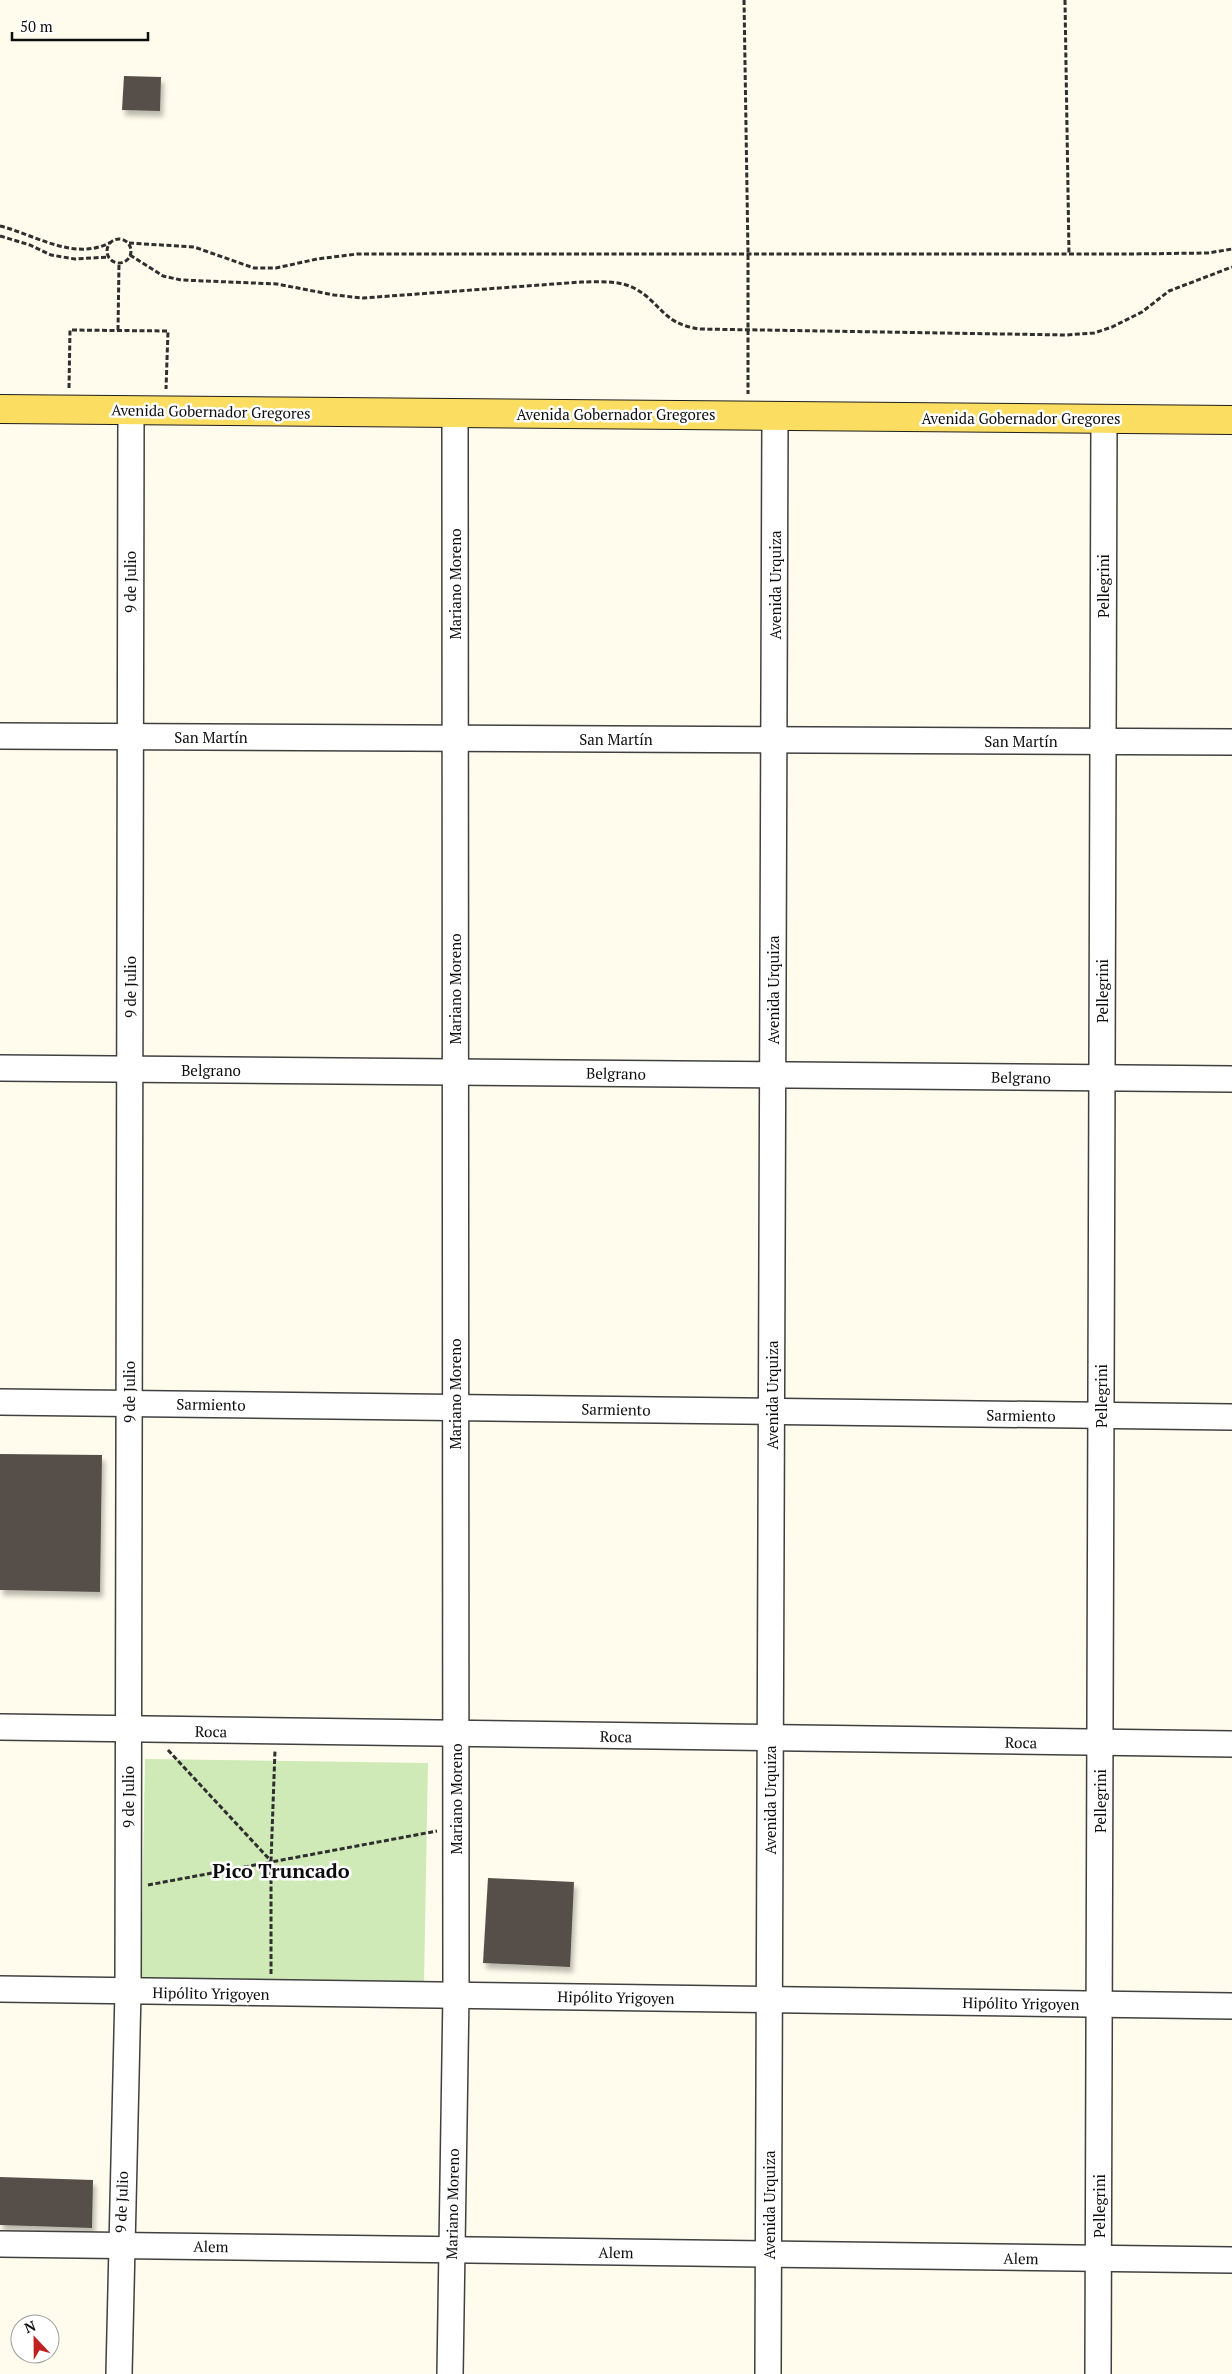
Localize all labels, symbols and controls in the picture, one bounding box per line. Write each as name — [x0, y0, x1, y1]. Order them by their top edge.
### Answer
scale bar — [12, 10, 149, 42]
text: 50 m — [20, 16, 53, 36]
street label: Avenida Gobernador Gregores — [111, 399, 311, 423]
street label: Avenida Gobernador Gregores — [516, 404, 716, 424]
street label: Avenida Gobernador Gregores — [921, 408, 1121, 428]
street label: Mariano Moreno — [445, 528, 465, 640]
street label: Avenida Urquiza — [765, 530, 785, 640]
street label: 9 de Julio — [120, 551, 140, 613]
street label: Pellegrini — [1093, 554, 1113, 618]
street label: San Martín — [174, 727, 248, 747]
street label: San Martín — [579, 729, 653, 749]
street label: San Martín — [984, 731, 1058, 751]
street label: Mariano Moreno — [445, 933, 465, 1045]
street label: Avenida Urquiza — [763, 935, 783, 1045]
street label: 9 de Julio — [120, 956, 140, 1018]
street label: Pellegrini — [1092, 959, 1112, 1023]
street label: Belgrano — [181, 1060, 241, 1080]
street label: Belgrano — [586, 1062, 646, 1084]
street label: Belgrano — [991, 1066, 1051, 1088]
street label: Mariano Moreno — [445, 1338, 465, 1450]
street label: Avenida Urquiza — [762, 1340, 782, 1450]
street label: 9 de Julio — [119, 1361, 139, 1423]
street label: Pellegrini — [1091, 1364, 1111, 1428]
street label: Sarmiento — [176, 1393, 246, 1415]
street label: Sarmiento — [581, 1398, 651, 1420]
street label: Sarmiento — [986, 1404, 1056, 1426]
street label: Roca — [195, 1721, 228, 1741]
street label: Roca — [600, 1726, 633, 1746]
street label: Roca — [1005, 1732, 1038, 1752]
street label: Mariano Moreno — [446, 1743, 466, 1855]
street label: Avenida Urquiza — [760, 1745, 780, 1855]
street label: 9 de Julio — [118, 1766, 138, 1828]
street label: Pellegrini — [1090, 1769, 1110, 1833]
district label: Pico Truncado — [212, 1857, 350, 1884]
street label: Hipólito Yrigoyen — [152, 1982, 270, 2004]
street label: Hipólito Yrigoyen — [557, 1986, 675, 2008]
street label: Hipólito Yrigoyen — [962, 1992, 1080, 2014]
street label: Mariano Moreno — [441, 2148, 463, 2260]
street label: Avenida Urquiza — [759, 2150, 779, 2260]
street label: 9 de Julio — [110, 2171, 132, 2233]
street label: Pellegrini — [1089, 2174, 1109, 2238]
street label: Alem — [193, 2236, 229, 2256]
street label: Alem — [598, 2242, 634, 2262]
street label: Alem — [1003, 2248, 1039, 2268]
north arrow — [10, 2314, 60, 2364]
text: N — [21, 2316, 39, 2337]

